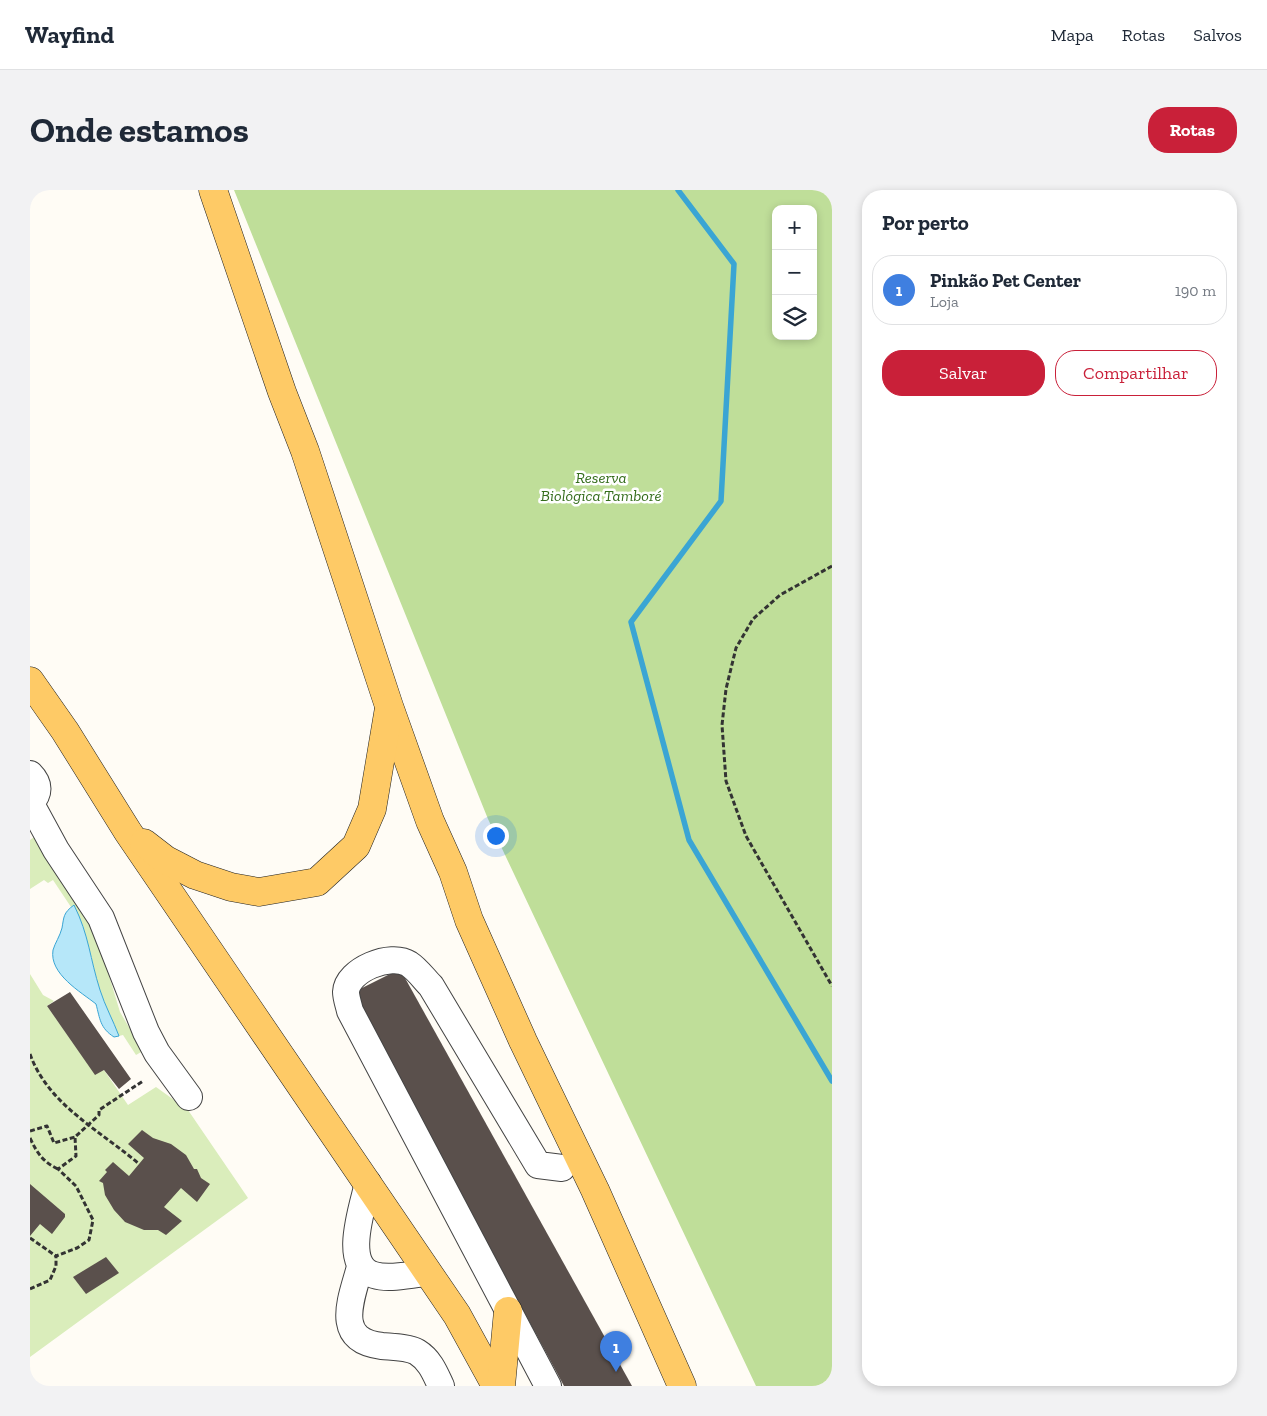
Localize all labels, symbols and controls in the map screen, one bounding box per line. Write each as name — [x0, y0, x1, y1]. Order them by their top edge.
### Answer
text: Wayfind — [25, 20, 114, 49]
text: Mapa — [1051, 24, 1094, 46]
text: Rotas — [1122, 24, 1165, 46]
text: Salvos — [1193, 24, 1242, 46]
button: Rotas — [1148, 107, 1237, 153]
text: Onde estamos — [30, 109, 249, 151]
map controls — [772, 205, 817, 340]
button: + — [772, 205, 817, 250]
text: Por perto — [882, 210, 969, 235]
button: − — [772, 250, 817, 295]
text: Pinkão Pet Center — [930, 269, 1081, 292]
text: 1 — [896, 281, 902, 300]
text: 190 m — [1175, 281, 1216, 300]
text: Loja — [930, 292, 959, 311]
button: layers — [772, 295, 817, 340]
button: Salvar — [882, 350, 1045, 396]
button: Compartilhar — [1055, 350, 1217, 396]
park label: Reserva Biológica Tamboré — [541, 468, 661, 505]
your location — [483, 823, 509, 849]
pin: 1 — [600, 1331, 632, 1372]

